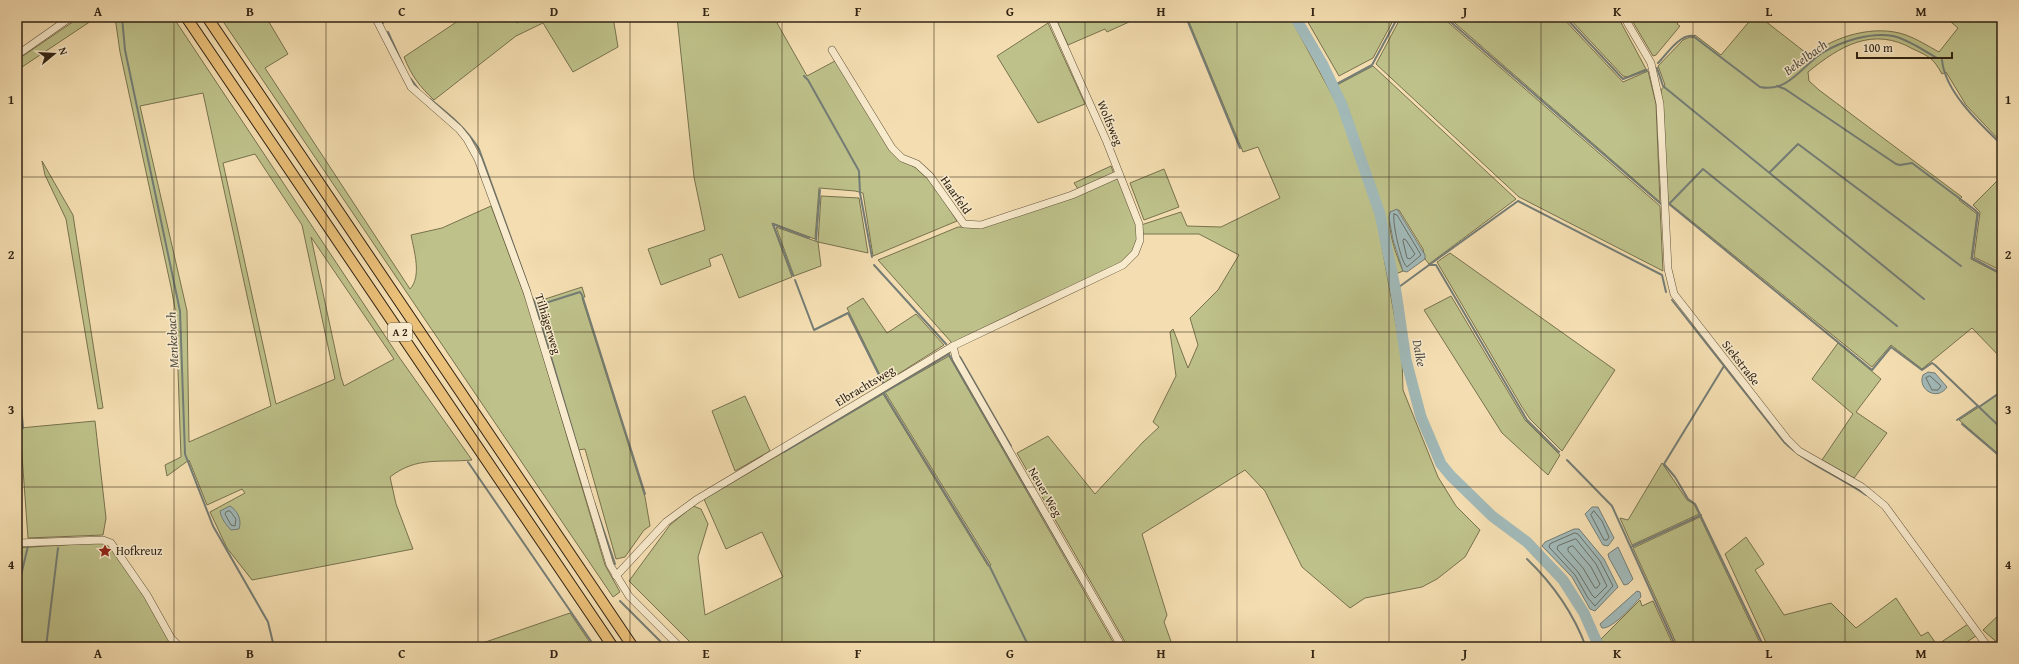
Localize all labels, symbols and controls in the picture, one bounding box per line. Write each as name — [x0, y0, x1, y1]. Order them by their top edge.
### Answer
text: A — [94, 2, 103, 21]
text: B — [246, 2, 254, 21]
text: C — [398, 2, 406, 21]
text: D — [550, 2, 558, 21]
text: E — [703, 2, 710, 21]
text: F — [855, 2, 862, 21]
text: G — [1006, 2, 1014, 21]
text: H — [1156, 2, 1166, 21]
text: I — [1311, 2, 1315, 21]
text: J — [1461, 2, 1468, 21]
text: K — [1613, 2, 1622, 21]
text: L — [1766, 2, 1773, 21]
text: M — [1915, 2, 1927, 21]
north arrow — [34, 34, 74, 74]
scale bar — [1857, 34, 1952, 60]
water label: Bekelbach — [1779, 35, 1831, 80]
text: 100 m — [1863, 39, 1893, 56]
text: N — [55, 45, 72, 57]
text: 1 — [8, 90, 14, 109]
text: 1 — [2005, 90, 2011, 109]
street label: Wolfsweg — [1093, 98, 1128, 148]
street label: Haarfeld — [937, 172, 976, 218]
text: 2 — [8, 245, 15, 264]
text: 2 — [2005, 245, 2012, 264]
street label: Tilhägerweg — [531, 292, 566, 356]
water label: Menkebach — [162, 311, 183, 369]
road number: A 2 — [388, 323, 412, 341]
water label: Dalke — [1407, 337, 1431, 368]
street label: Siekstraße — [1718, 337, 1765, 389]
street label: Elbrachtsweg — [832, 361, 898, 410]
text: 3 — [8, 400, 14, 419]
text: 3 — [2005, 400, 2011, 419]
street label: Neuer Weg — [1024, 464, 1066, 520]
place label: Hofkreuz — [116, 542, 162, 559]
place icon: Hofkreuz — [97, 543, 113, 559]
text: 4 — [8, 555, 15, 574]
text: 4 — [2005, 555, 2012, 574]
text: A — [94, 644, 103, 663]
text: B — [246, 644, 254, 663]
text: C — [398, 644, 406, 663]
text: D — [550, 644, 558, 663]
text: E — [703, 644, 710, 663]
text: F — [855, 644, 862, 663]
text: G — [1006, 644, 1014, 663]
text: H — [1156, 644, 1166, 663]
text: I — [1311, 644, 1315, 663]
text: J — [1461, 644, 1468, 663]
text: K — [1613, 644, 1622, 663]
text: L — [1766, 644, 1773, 663]
text: M — [1915, 644, 1927, 663]

